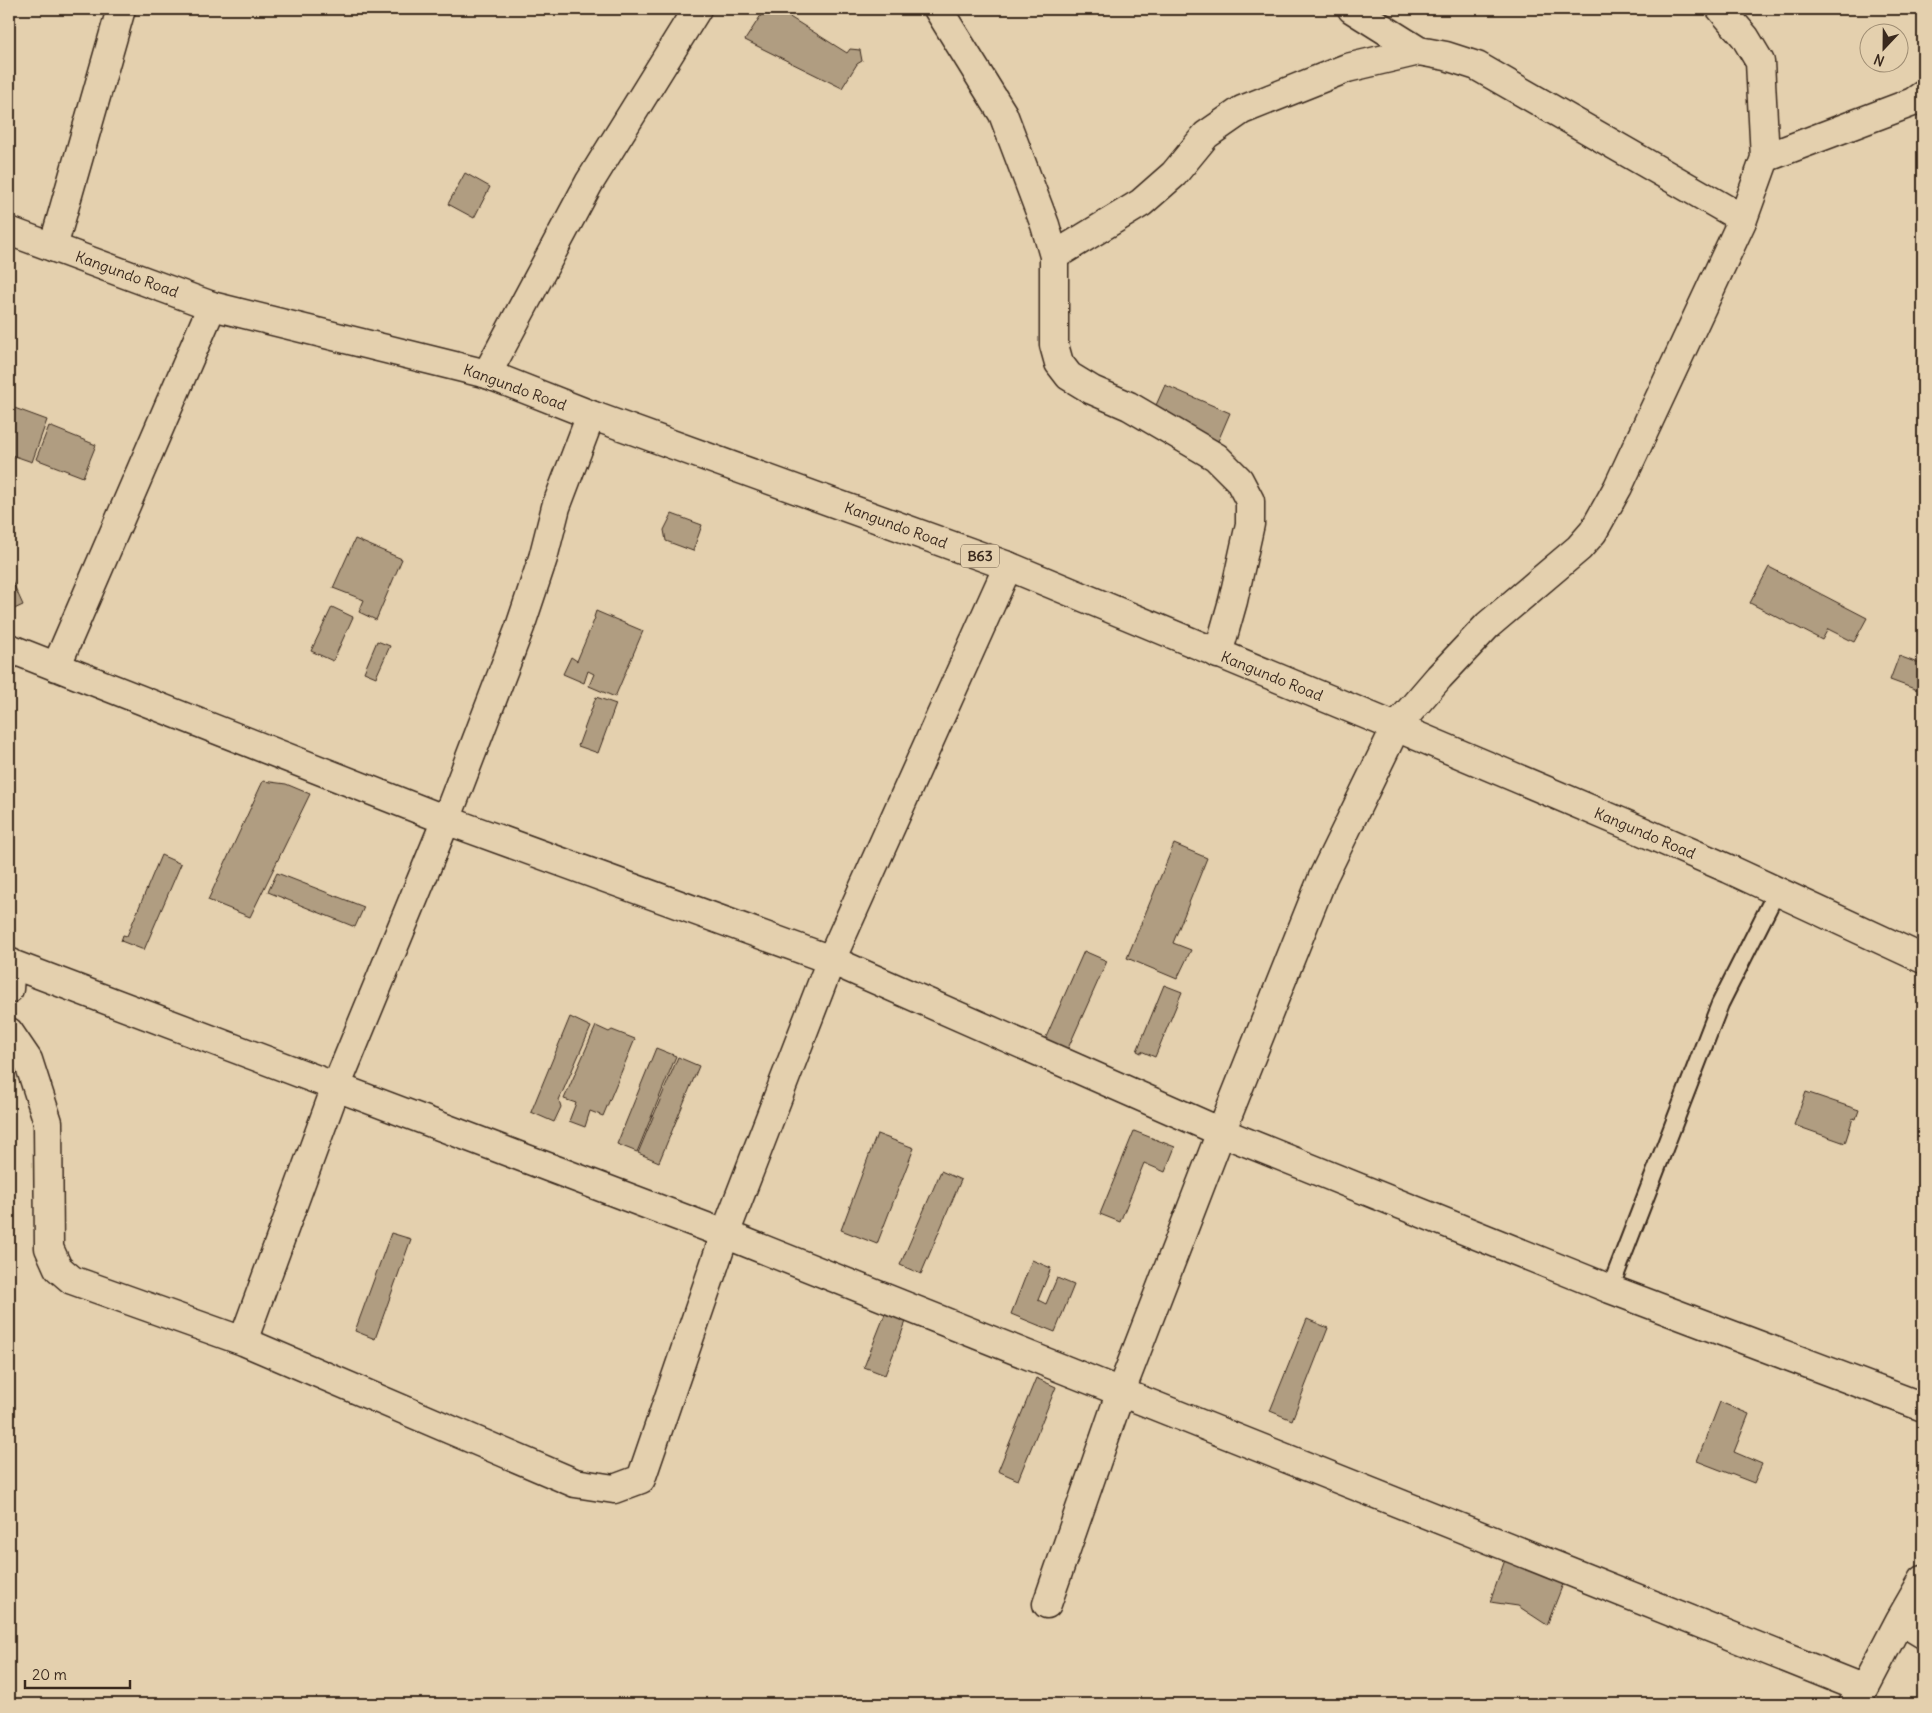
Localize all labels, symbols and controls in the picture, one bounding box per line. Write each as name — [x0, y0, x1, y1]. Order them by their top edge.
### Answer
north arrow — [1860, 22, 1910, 72]
text: N — [1871, 50, 1887, 70]
street label: Kangundo Road — [73, 247, 181, 301]
street label: Kangundo Road — [461, 360, 569, 414]
street label: Kangundo Road — [842, 498, 950, 552]
road number: B63 — [961, 544, 999, 568]
street label: Kangundo Road — [1218, 647, 1326, 705]
street label: Kangundo Road — [1591, 803, 1699, 863]
scale bar — [25, 1658, 130, 1690]
text: 20 m — [32, 1665, 67, 1684]

